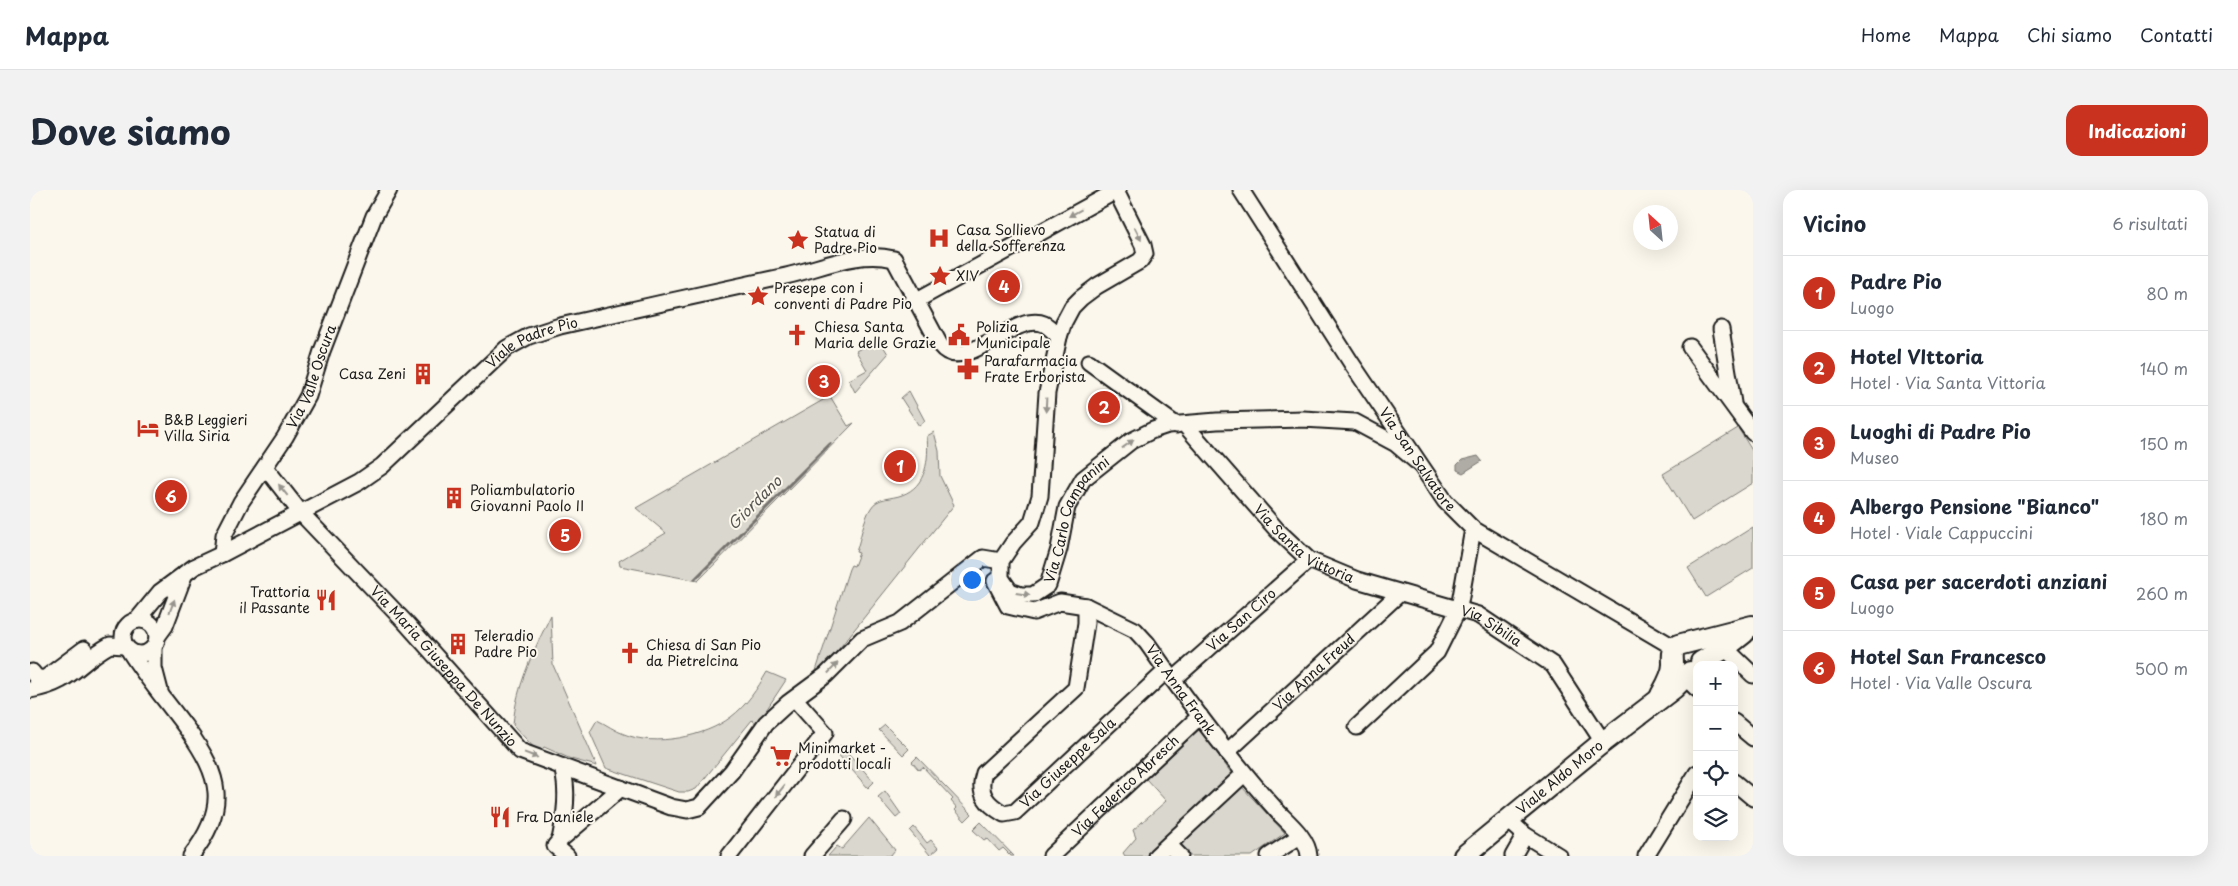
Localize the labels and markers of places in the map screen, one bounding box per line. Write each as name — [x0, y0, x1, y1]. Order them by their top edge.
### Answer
place label: Casa Sollievo della Sofferenza — [956, 219, 1066, 256]
place label: Statua di Padre Pio — [814, 221, 877, 258]
hospital icon: Casa Sollievo della Sofferenza — [926, 225, 952, 251]
place icon: Statua di Padre Pio — [785, 227, 811, 253]
place icon: XIV — [927, 263, 953, 289]
place label: XIV — [956, 265, 980, 286]
pin: 4 — [988, 267, 1020, 305]
place label: Presepe con i conventi di Padre Pio — [774, 277, 912, 314]
place icon: Presepe con i conventi di Padre Pio — [745, 283, 771, 309]
place label: Chiesa Santa Maria delle Grazie — [814, 316, 936, 353]
place label: Polizia Municipale — [976, 316, 1051, 353]
church icon: Chiesa Santa Maria delle Grazie — [784, 322, 810, 348]
public building icon: Polizia Municipale — [946, 322, 972, 348]
place label: Parafarmacia Frate Erborista — [984, 350, 1086, 387]
pharmacy icon: Parafarmacia Frate Erborista — [955, 356, 981, 382]
building icon: Casa Zeni — [410, 361, 436, 387]
pin: 3 — [808, 362, 840, 400]
place label: Casa Zeni — [339, 363, 406, 384]
pin: 2 — [1088, 388, 1120, 426]
place label: B&B Leggieri Villa Siria — [164, 409, 248, 446]
hotel icon: B&B Leggieri Villa Siria — [135, 415, 161, 441]
pin: 1 — [884, 447, 916, 485]
pin: 6 — [155, 477, 187, 515]
place label: Poliambulatorio Giovanni Paolo II — [470, 479, 584, 516]
building icon: Poliambulatorio Giovanni Paolo II — [441, 485, 467, 511]
pin: 5 — [549, 516, 581, 554]
place label: Trattoria il Passante — [239, 581, 310, 618]
restaurant icon: Trattoria il Passante — [313, 587, 339, 613]
place label: Teleradio Padre Pio — [474, 625, 537, 662]
building icon: Teleradio Padre Pio — [445, 631, 471, 657]
place label: Chiesa di San Pio da Pietrelcina — [646, 634, 761, 671]
church icon: Chiesa di San Pio da Pietrelcina — [617, 640, 643, 666]
place label: Minimarket - prodotti locali — [798, 737, 891, 774]
supermarket icon: Minimarket - prodotti locali — [768, 743, 794, 769]
restaurant icon: Fra Daniele — [487, 804, 513, 830]
place label: Fra Daniele — [516, 806, 594, 827]

